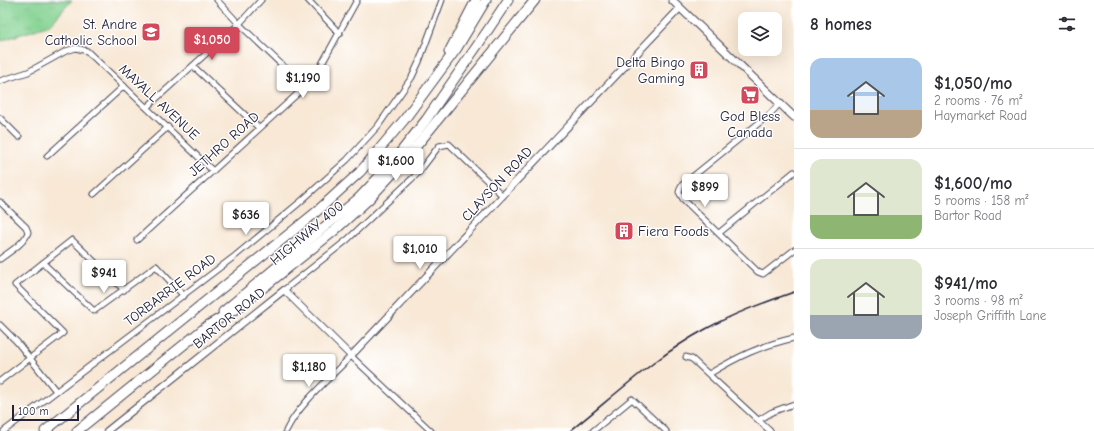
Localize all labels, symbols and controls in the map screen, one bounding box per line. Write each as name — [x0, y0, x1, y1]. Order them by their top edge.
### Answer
map controls — [738, 12, 782, 56]
button: layers — [738, 12, 782, 56]
icon: filters — [1056, 13, 1078, 35]
text: 8 homes — [810, 15, 872, 34]
place label: St. Andre Catholic School — [45, 16, 137, 49]
school or university icon: St. Andre Catholic School — [140, 21, 162, 43]
pin: $1,050 — [179, 27, 245, 61]
text: $1,050 — [193, 32, 231, 47]
place label: Delta Bingo Gaming — [616, 54, 685, 87]
building icon: Delta Bingo Gaming — [688, 59, 710, 81]
street label: MAYALL AVENUE — [115, 60, 203, 144]
pin: $1,190 — [270, 65, 336, 99]
text: $1,190 — [286, 70, 320, 85]
icon: home — [842, 74, 890, 122]
text: $1,050/mo — [934, 74, 1012, 93]
supermarket icon: God Bless Canada — [739, 84, 761, 106]
text: 2 rooms · 76 m² — [934, 93, 1022, 108]
street label: JETHRO ROAD — [185, 108, 263, 180]
place label: God Bless Canada — [720, 108, 780, 141]
text: Haymarket Road — [934, 108, 1027, 123]
street label: CLAYSON ROAD — [458, 143, 536, 225]
pin: $1,600 — [363, 148, 429, 182]
text: $1,600 — [377, 153, 415, 168]
pin: $899 — [681, 174, 729, 208]
text: $1,600/mo — [934, 174, 1012, 193]
icon: home — [842, 175, 890, 223]
text: $899 — [691, 179, 719, 194]
text: 5 rooms · 158 m² — [934, 193, 1028, 208]
street label: HIGHWAY 400 — [267, 197, 347, 269]
pin: $636 — [222, 202, 270, 236]
text: $636 — [232, 207, 260, 222]
text: Bartor Road — [934, 208, 1002, 223]
building icon: Fiera Foods — [613, 220, 635, 242]
place label: Fiera Foods — [638, 223, 709, 240]
pin: $1,010 — [387, 236, 453, 270]
text: $1,010 — [402, 241, 438, 256]
street label: TORBARRIE ROAD — [121, 250, 219, 330]
pin: $941 — [80, 260, 128, 294]
text: $941 — [91, 265, 117, 280]
text: $941/mo — [934, 274, 998, 293]
icon: home — [842, 275, 890, 323]
street label: BARTOR ROAD — [189, 284, 269, 352]
text: 3 rooms · 98 m² — [934, 293, 1023, 308]
text: Joseph Griffith Lane — [934, 308, 1046, 323]
pin: $1,180 — [276, 354, 342, 388]
text: $1,180 — [292, 359, 326, 374]
scale bar — [12, 403, 79, 422]
text: 100 m — [18, 405, 49, 418]

